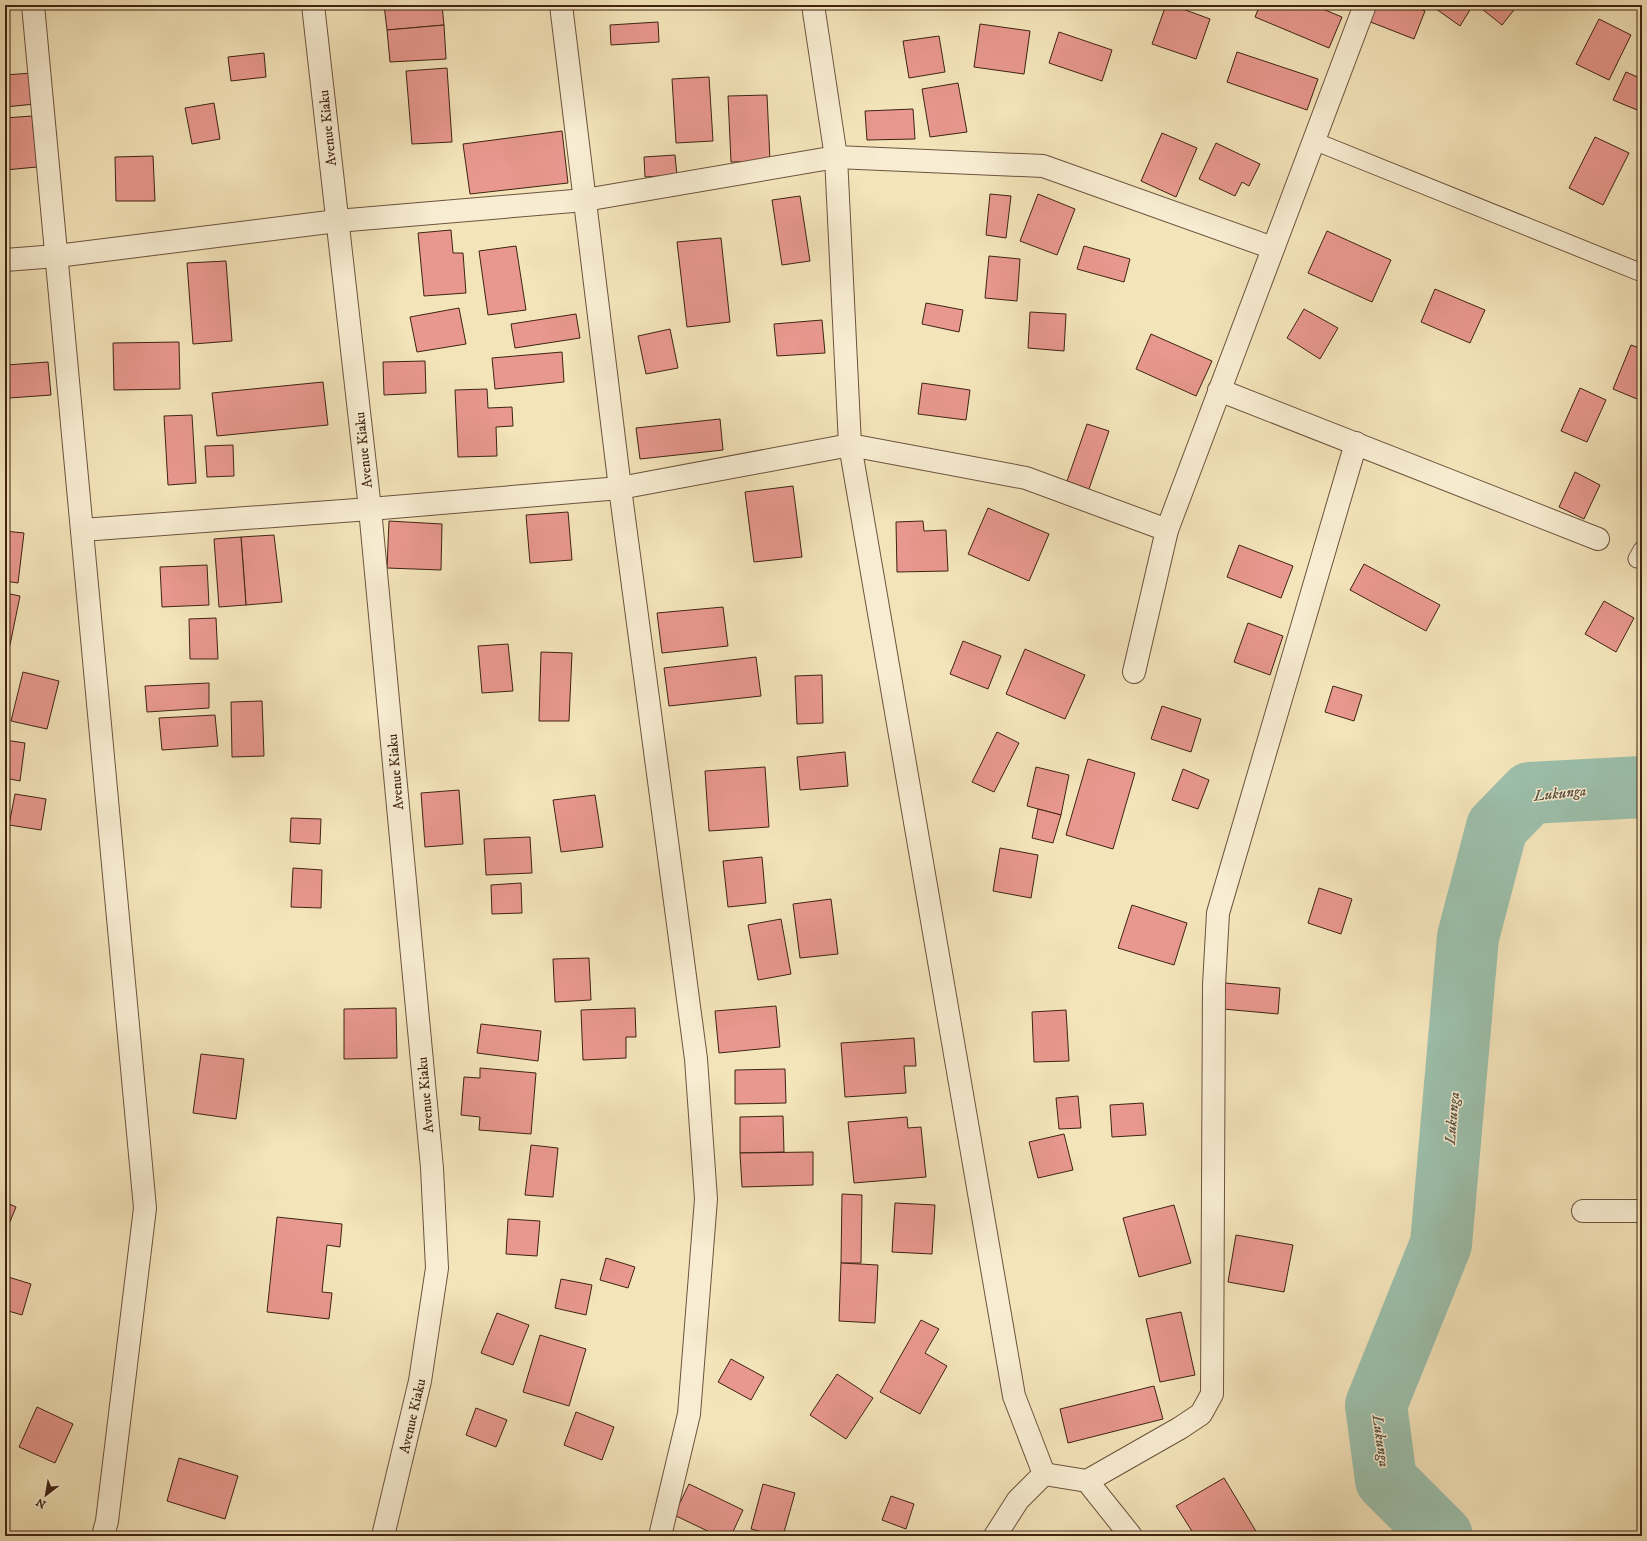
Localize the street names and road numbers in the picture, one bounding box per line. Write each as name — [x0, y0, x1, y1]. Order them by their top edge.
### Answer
street label: Avenue Kiaku — [315, 89, 341, 167]
street label: Avenue Kiaku — [351, 411, 377, 489]
street label: Avenue Kiaku — [384, 733, 408, 811]
street label: Avenue Kiaku — [414, 1056, 438, 1134]
street label: Avenue Kiaku — [396, 1377, 430, 1455]

